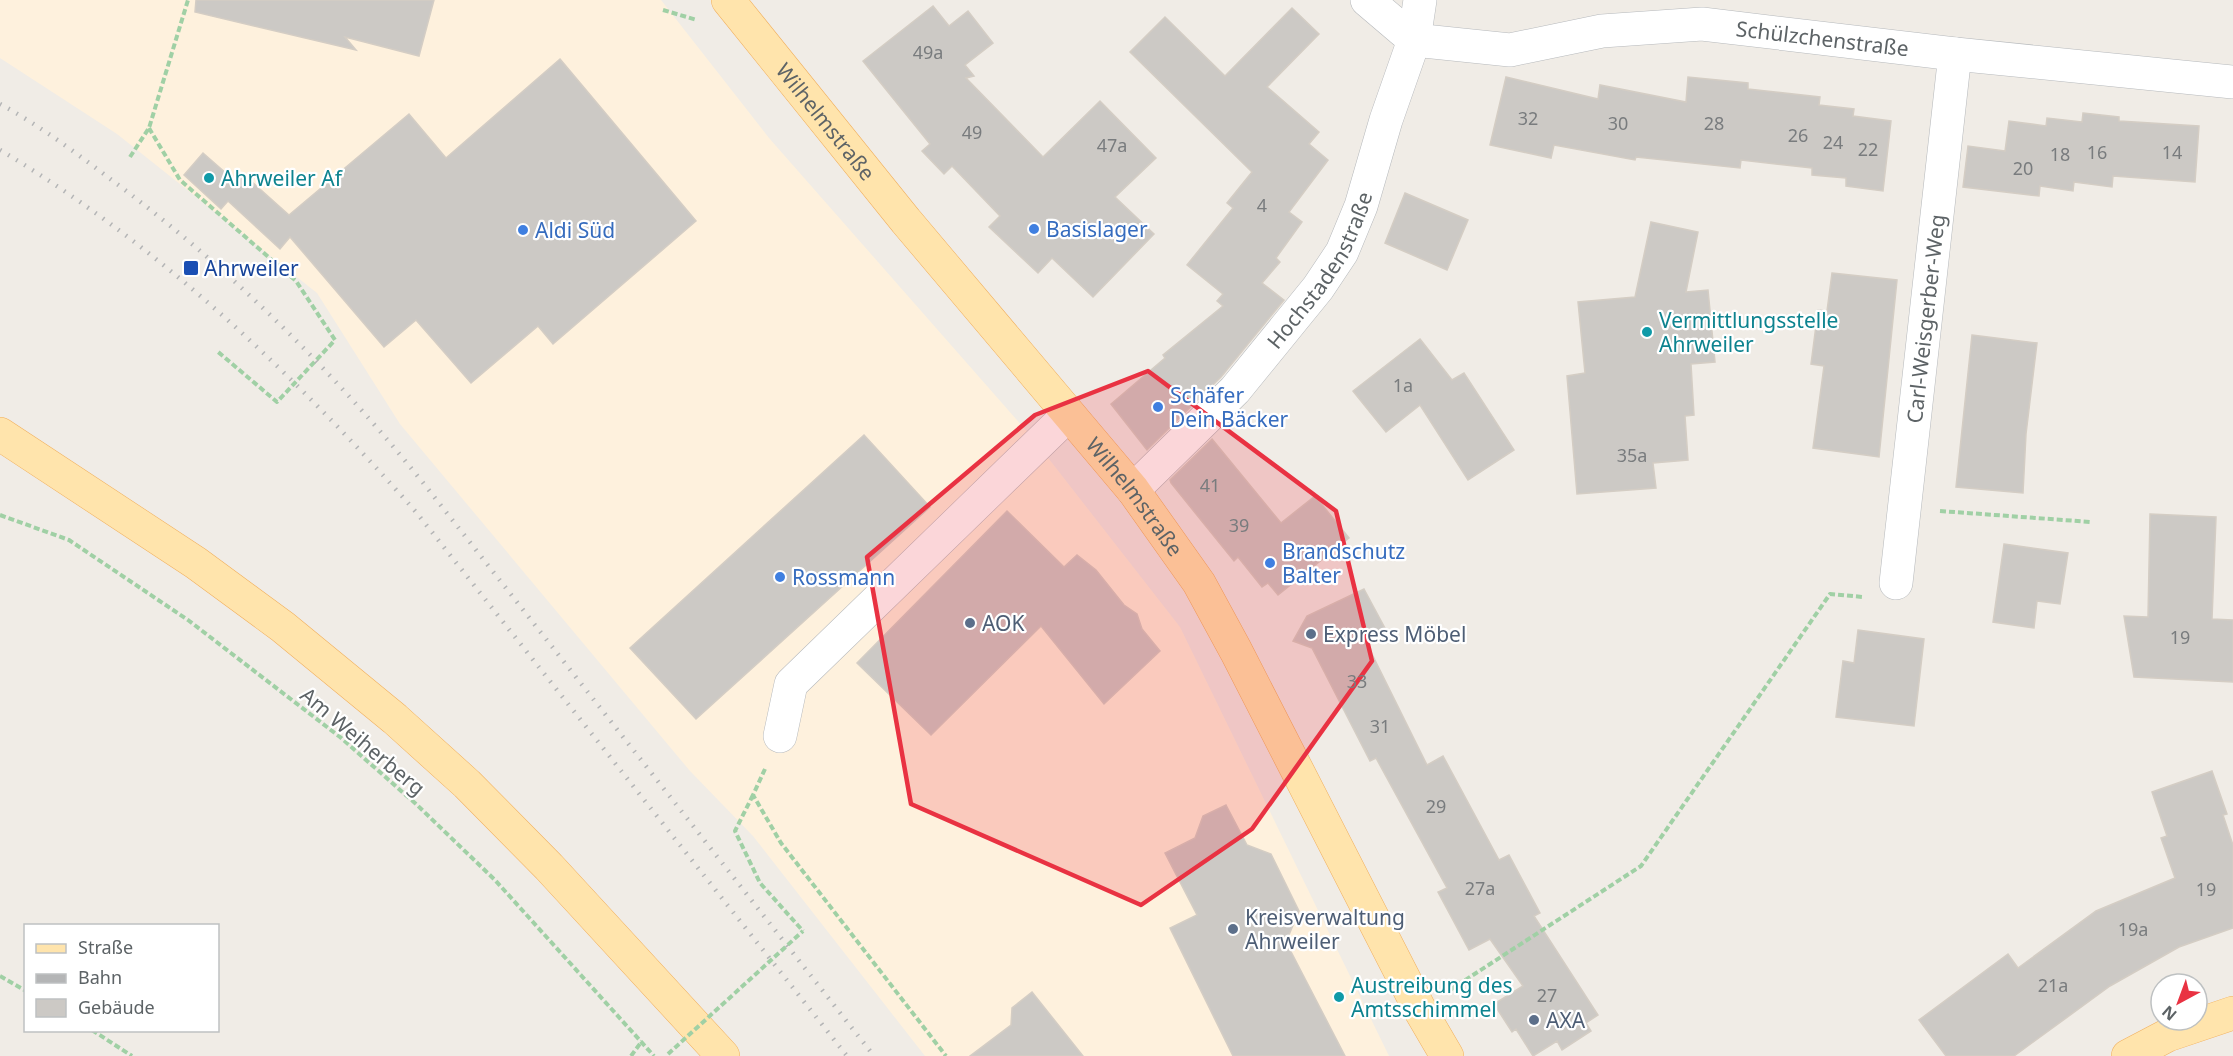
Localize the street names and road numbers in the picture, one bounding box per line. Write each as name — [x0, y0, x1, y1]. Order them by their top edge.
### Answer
street label: Schülzchenstraße — [1735, 14, 1910, 62]
street label: Wilhelmstraße — [770, 57, 882, 186]
street label: Hochstadenstraße — [1260, 188, 1378, 354]
street label: Carl-Weisgerber-Weg — [1900, 213, 1951, 425]
street label: Wilhelmstraße — [1080, 431, 1189, 562]
street label: Am Weiherberg — [295, 681, 431, 801]

